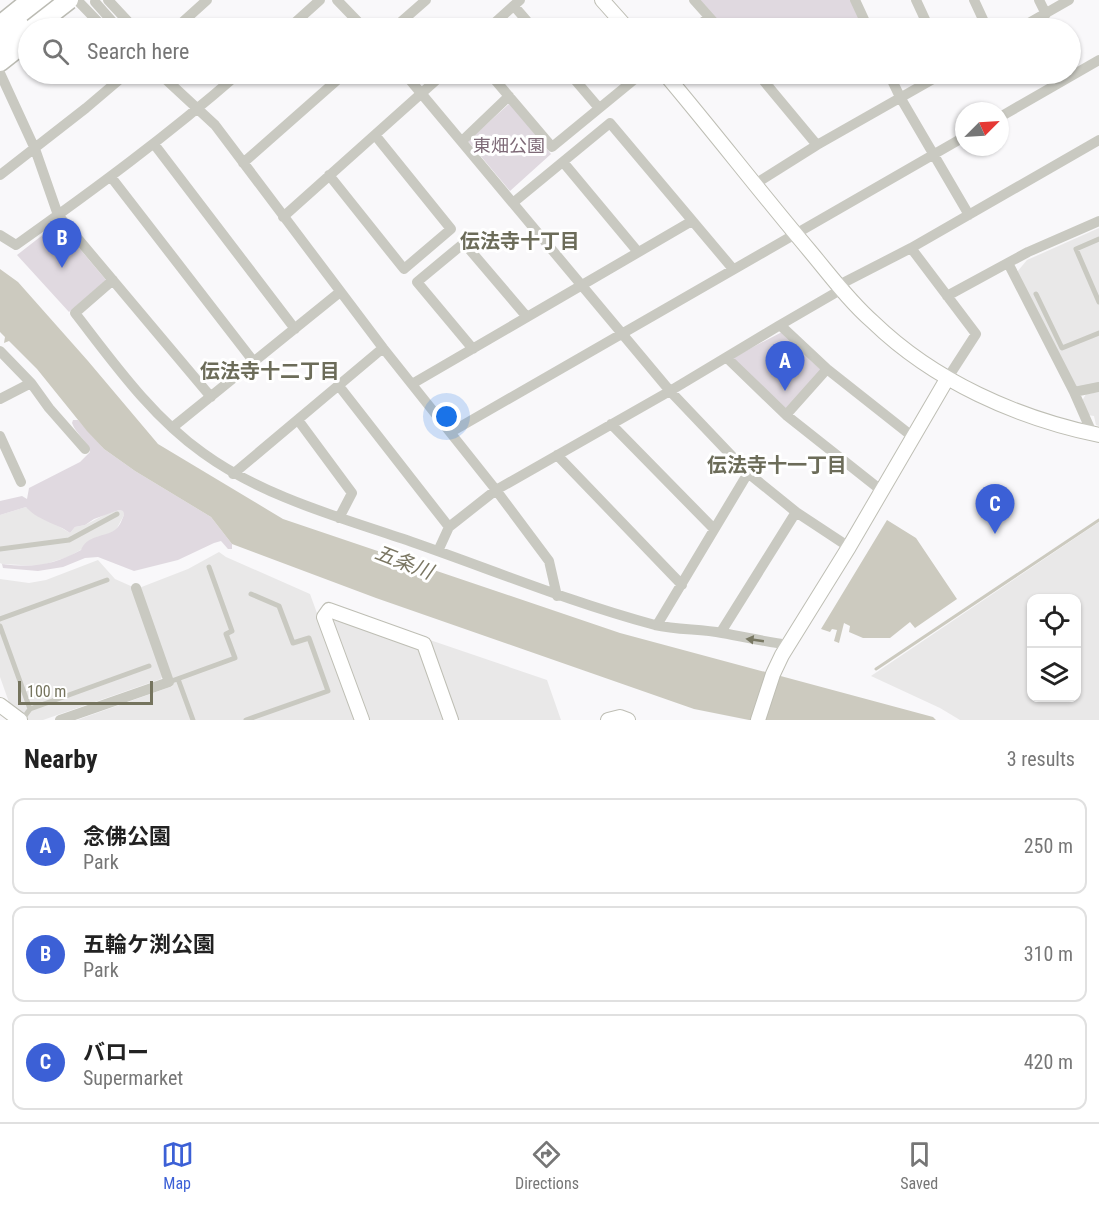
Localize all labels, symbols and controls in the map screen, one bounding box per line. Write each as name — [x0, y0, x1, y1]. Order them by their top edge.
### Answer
search box — [18, 18, 1081, 84]
icon: search — [39, 35, 72, 68]
text: Search here — [87, 39, 189, 64]
north arrow — [955, 102, 1009, 156]
park label: 東畑公園 — [473, 135, 545, 156]
pin: B — [42, 218, 82, 268]
district label: 伝法寺十丁目 — [460, 229, 580, 253]
pin: A — [766, 342, 804, 391]
district label: 伝法寺十二丁目 — [200, 359, 340, 383]
your location — [432, 402, 461, 431]
district label: 伝法寺十一丁目 — [707, 453, 847, 477]
pin: C — [976, 484, 1014, 534]
water label: 五条川 — [372, 540, 438, 585]
map controls — [1027, 594, 1081, 702]
button: locate — [1027, 594, 1081, 648]
one-way arrow — [745, 635, 764, 644]
button: layers — [1027, 648, 1081, 702]
scale bar — [18, 678, 153, 706]
text: 100 m — [27, 682, 66, 701]
text: Nearby — [24, 744, 98, 774]
text: 3 results — [1007, 747, 1075, 771]
text: 念佛公園 — [83, 824, 171, 849]
text: A — [40, 834, 51, 858]
text: 250 m — [1024, 834, 1073, 858]
text: Park — [83, 850, 119, 874]
text: 五輪ケ渕公園 — [83, 932, 215, 957]
text: B — [40, 942, 51, 966]
text: 310 m — [1024, 942, 1073, 966]
text: Park — [83, 958, 119, 982]
text: バロー — [83, 1040, 149, 1065]
text: C — [40, 1050, 51, 1074]
text: 420 m — [1024, 1050, 1073, 1074]
text: Supermarket — [83, 1066, 183, 1090]
tab: Map — [161, 1138, 194, 1193]
tab: Directions — [515, 1138, 579, 1193]
tab: Saved — [900, 1138, 938, 1193]

